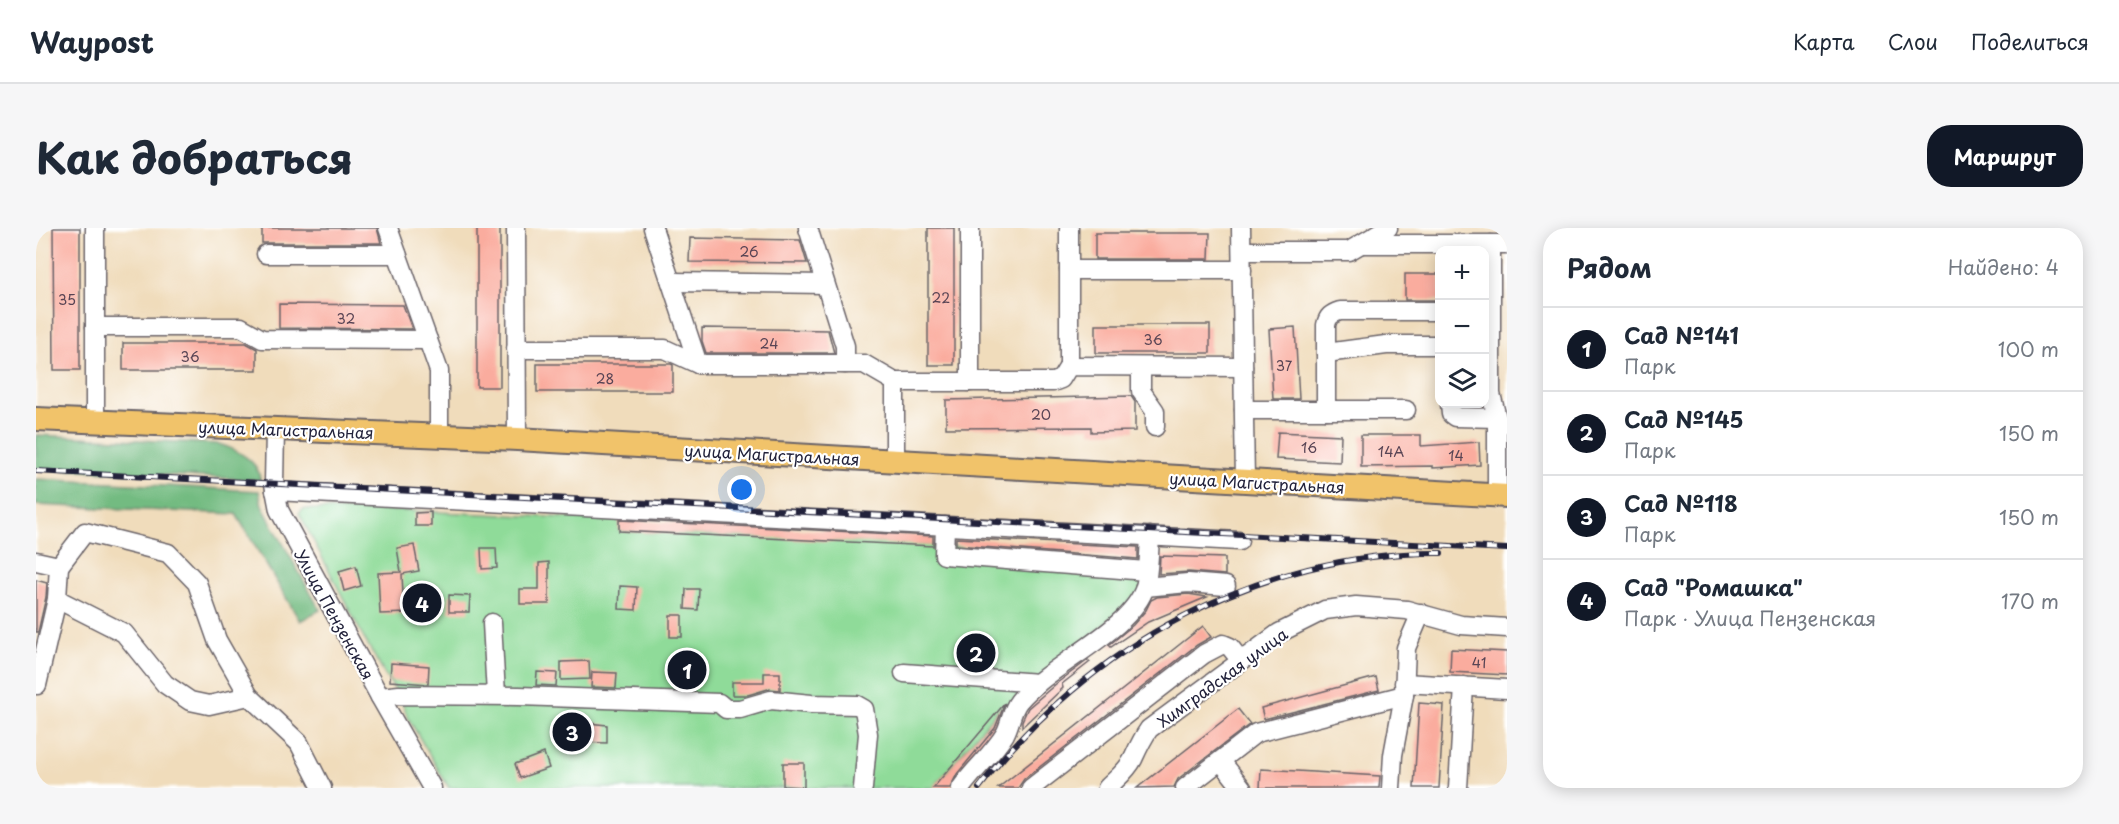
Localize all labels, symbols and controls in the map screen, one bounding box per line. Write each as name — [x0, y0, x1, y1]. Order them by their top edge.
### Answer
text: Waypost — [30, 20, 154, 63]
text: Карта — [1793, 25, 1855, 57]
text: Слои — [1888, 25, 1938, 57]
text: Поделиться — [1971, 25, 2089, 57]
text: Как добраться — [36, 125, 353, 188]
button: Маршрут — [1927, 125, 2083, 187]
house number: 26 — [739, 241, 759, 262]
map controls — [1435, 246, 1489, 408]
button: + — [1435, 246, 1489, 300]
text: Рядом — [1567, 248, 1652, 287]
text: Найдено: 4 — [1948, 252, 2059, 282]
house number: 22 — [932, 287, 950, 308]
house number: 35 — [58, 289, 76, 310]
button: − — [1435, 300, 1489, 354]
house number: 32 — [337, 308, 355, 329]
text: Сад №141 — [1624, 318, 1739, 351]
house number: 36 — [1143, 329, 1163, 350]
house number: 24 — [760, 333, 778, 354]
text: 1 — [1582, 334, 1591, 364]
text: 100 m — [1998, 334, 2059, 364]
house number: 36 — [180, 346, 200, 367]
text: Парк — [1624, 351, 1676, 381]
button: layers — [1435, 354, 1489, 408]
house number: 37 — [1276, 355, 1293, 376]
house number: 28 — [596, 368, 614, 389]
text: Сад №145 — [1624, 402, 1744, 435]
house number: 20 — [1031, 404, 1051, 425]
street label: улица Магистральная — [198, 414, 374, 444]
text: 2 — [1579, 418, 1594, 448]
text: 150 m — [1999, 418, 2059, 448]
text: Парк — [1624, 435, 1676, 465]
street label: улица Магистральная — [684, 437, 860, 471]
house number: 16 — [1301, 437, 1317, 458]
house number: 14А — [1378, 441, 1404, 462]
house number: 14 — [1448, 445, 1464, 466]
street label: улица Магистральная — [1169, 465, 1345, 499]
your location — [727, 475, 756, 504]
text: Сад №118 — [1624, 486, 1738, 519]
text: 3 — [1580, 502, 1593, 532]
text: 150 m — [1999, 502, 2059, 532]
text: Парк — [1624, 519, 1676, 549]
street label: Улица Пензенская — [289, 544, 381, 684]
text: Сад "Ромашка" — [1624, 570, 1803, 603]
pin: 4 — [402, 580, 442, 626]
text: 4 — [1580, 586, 1593, 616]
text: 170 m — [2001, 586, 2059, 616]
text: Парк · Улица Пензенская — [1624, 603, 1876, 633]
street label: Химградская улица — [1152, 622, 1292, 732]
pin: 2 — [956, 630, 996, 676]
pin: 1 — [668, 648, 706, 692]
house number: 41 — [1472, 652, 1486, 673]
pin: 3 — [552, 710, 592, 754]

